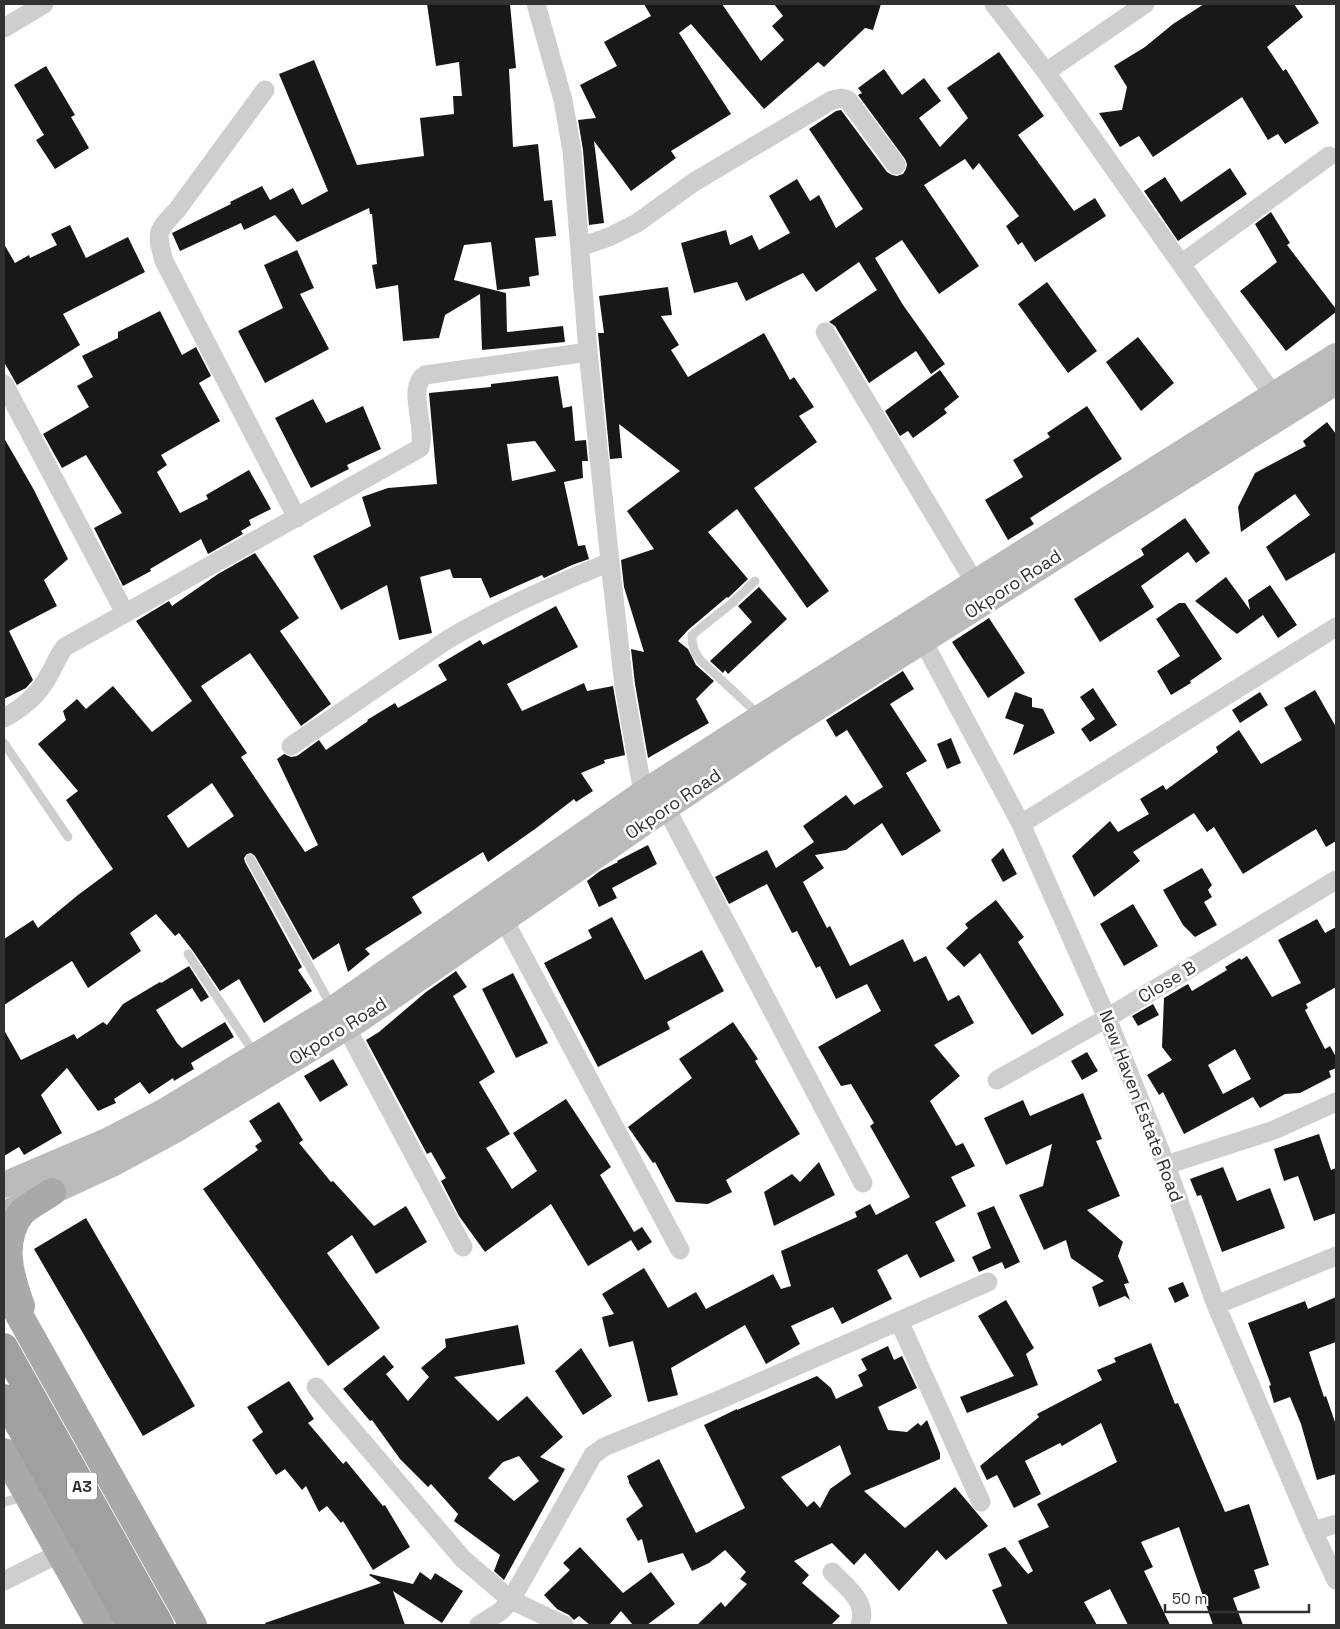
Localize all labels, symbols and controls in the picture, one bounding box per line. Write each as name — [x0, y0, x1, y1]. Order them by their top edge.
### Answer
street label: Okporo Road — [960, 544, 1065, 623]
street label: Okporo Road — [620, 763, 725, 844]
street label: Close B — [1133, 955, 1200, 1008]
street label: Okporo Road — [285, 991, 391, 1070]
street label: New Haven Estate Road — [1094, 1007, 1189, 1205]
road number: A3 — [67, 1472, 97, 1500]
scale bar — [1165, 1582, 1309, 1614]
text: 50 m — [1172, 1589, 1207, 1608]

